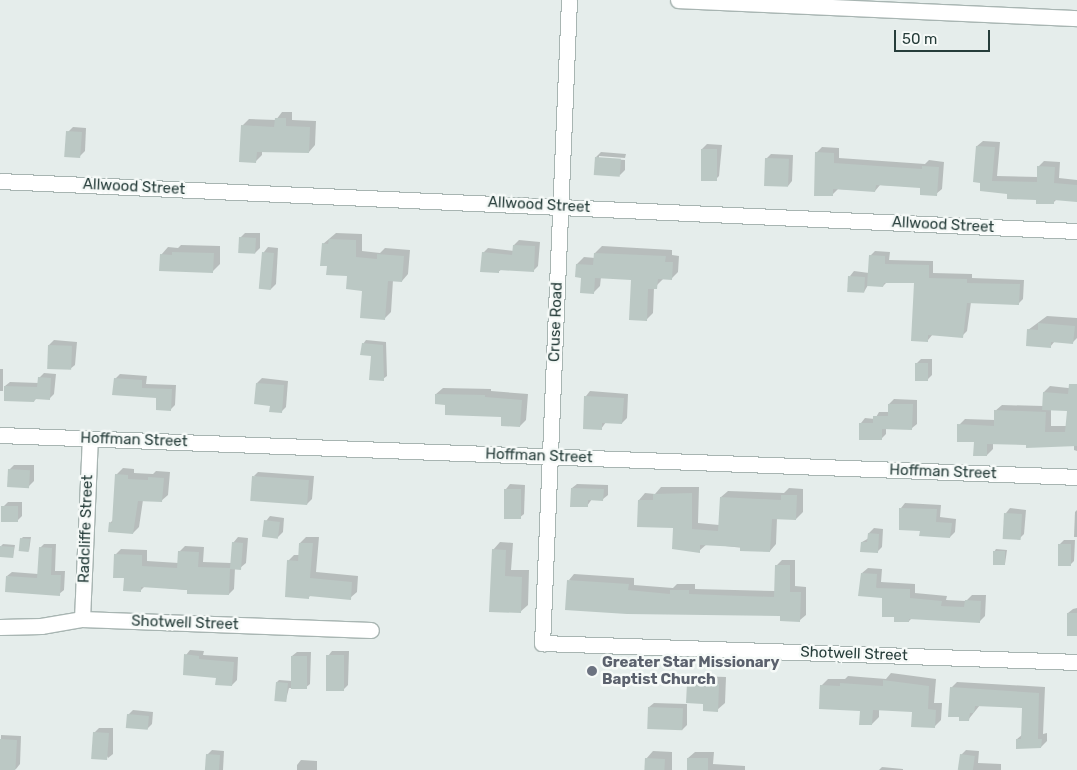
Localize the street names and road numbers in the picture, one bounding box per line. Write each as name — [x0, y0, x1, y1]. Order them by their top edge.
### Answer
street label: Allwood Street — [82, 175, 186, 199]
street label: Allwood Street — [487, 193, 591, 217]
street label: Allwood Street — [891, 213, 995, 237]
street label: Cruse Road — [546, 282, 566, 362]
street label: Hoffman Street — [80, 429, 188, 451]
street label: Hoffman Street — [485, 445, 593, 467]
street label: Hoffman Street — [889, 461, 997, 483]
street label: Radcliffe Street — [75, 475, 97, 583]
street label: Shotwell Street — [131, 612, 239, 634]
street label: Shotwell Street — [800, 643, 908, 665]

